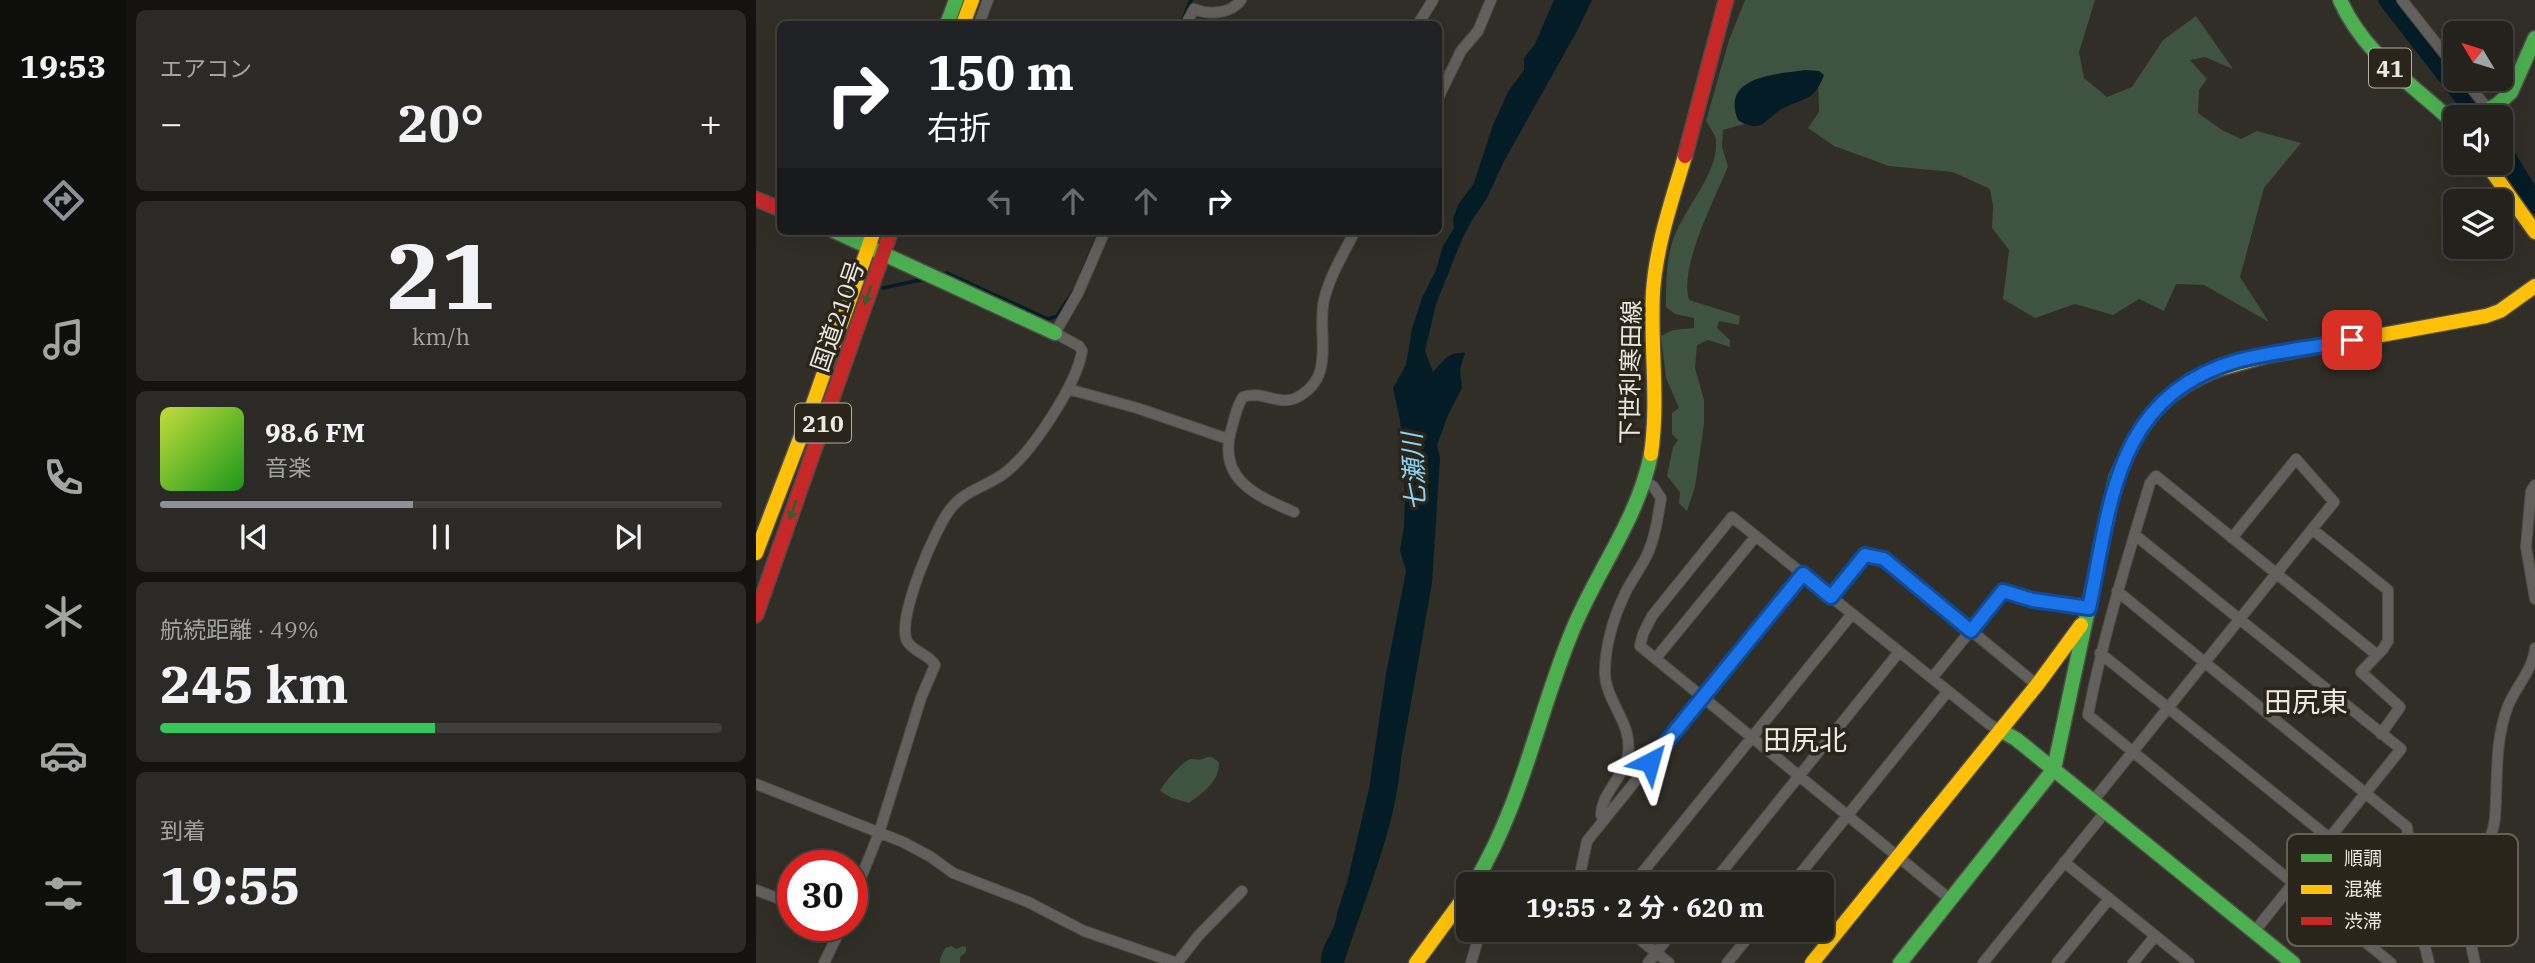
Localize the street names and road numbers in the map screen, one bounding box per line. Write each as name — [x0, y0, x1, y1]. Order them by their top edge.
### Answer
road number: 41 — [2369, 48, 2411, 88]
street label: 国道210号 — [803, 256, 871, 376]
street label: 下世利寒田線 — [1613, 300, 1647, 444]
road number: 210 — [795, 404, 851, 442]

